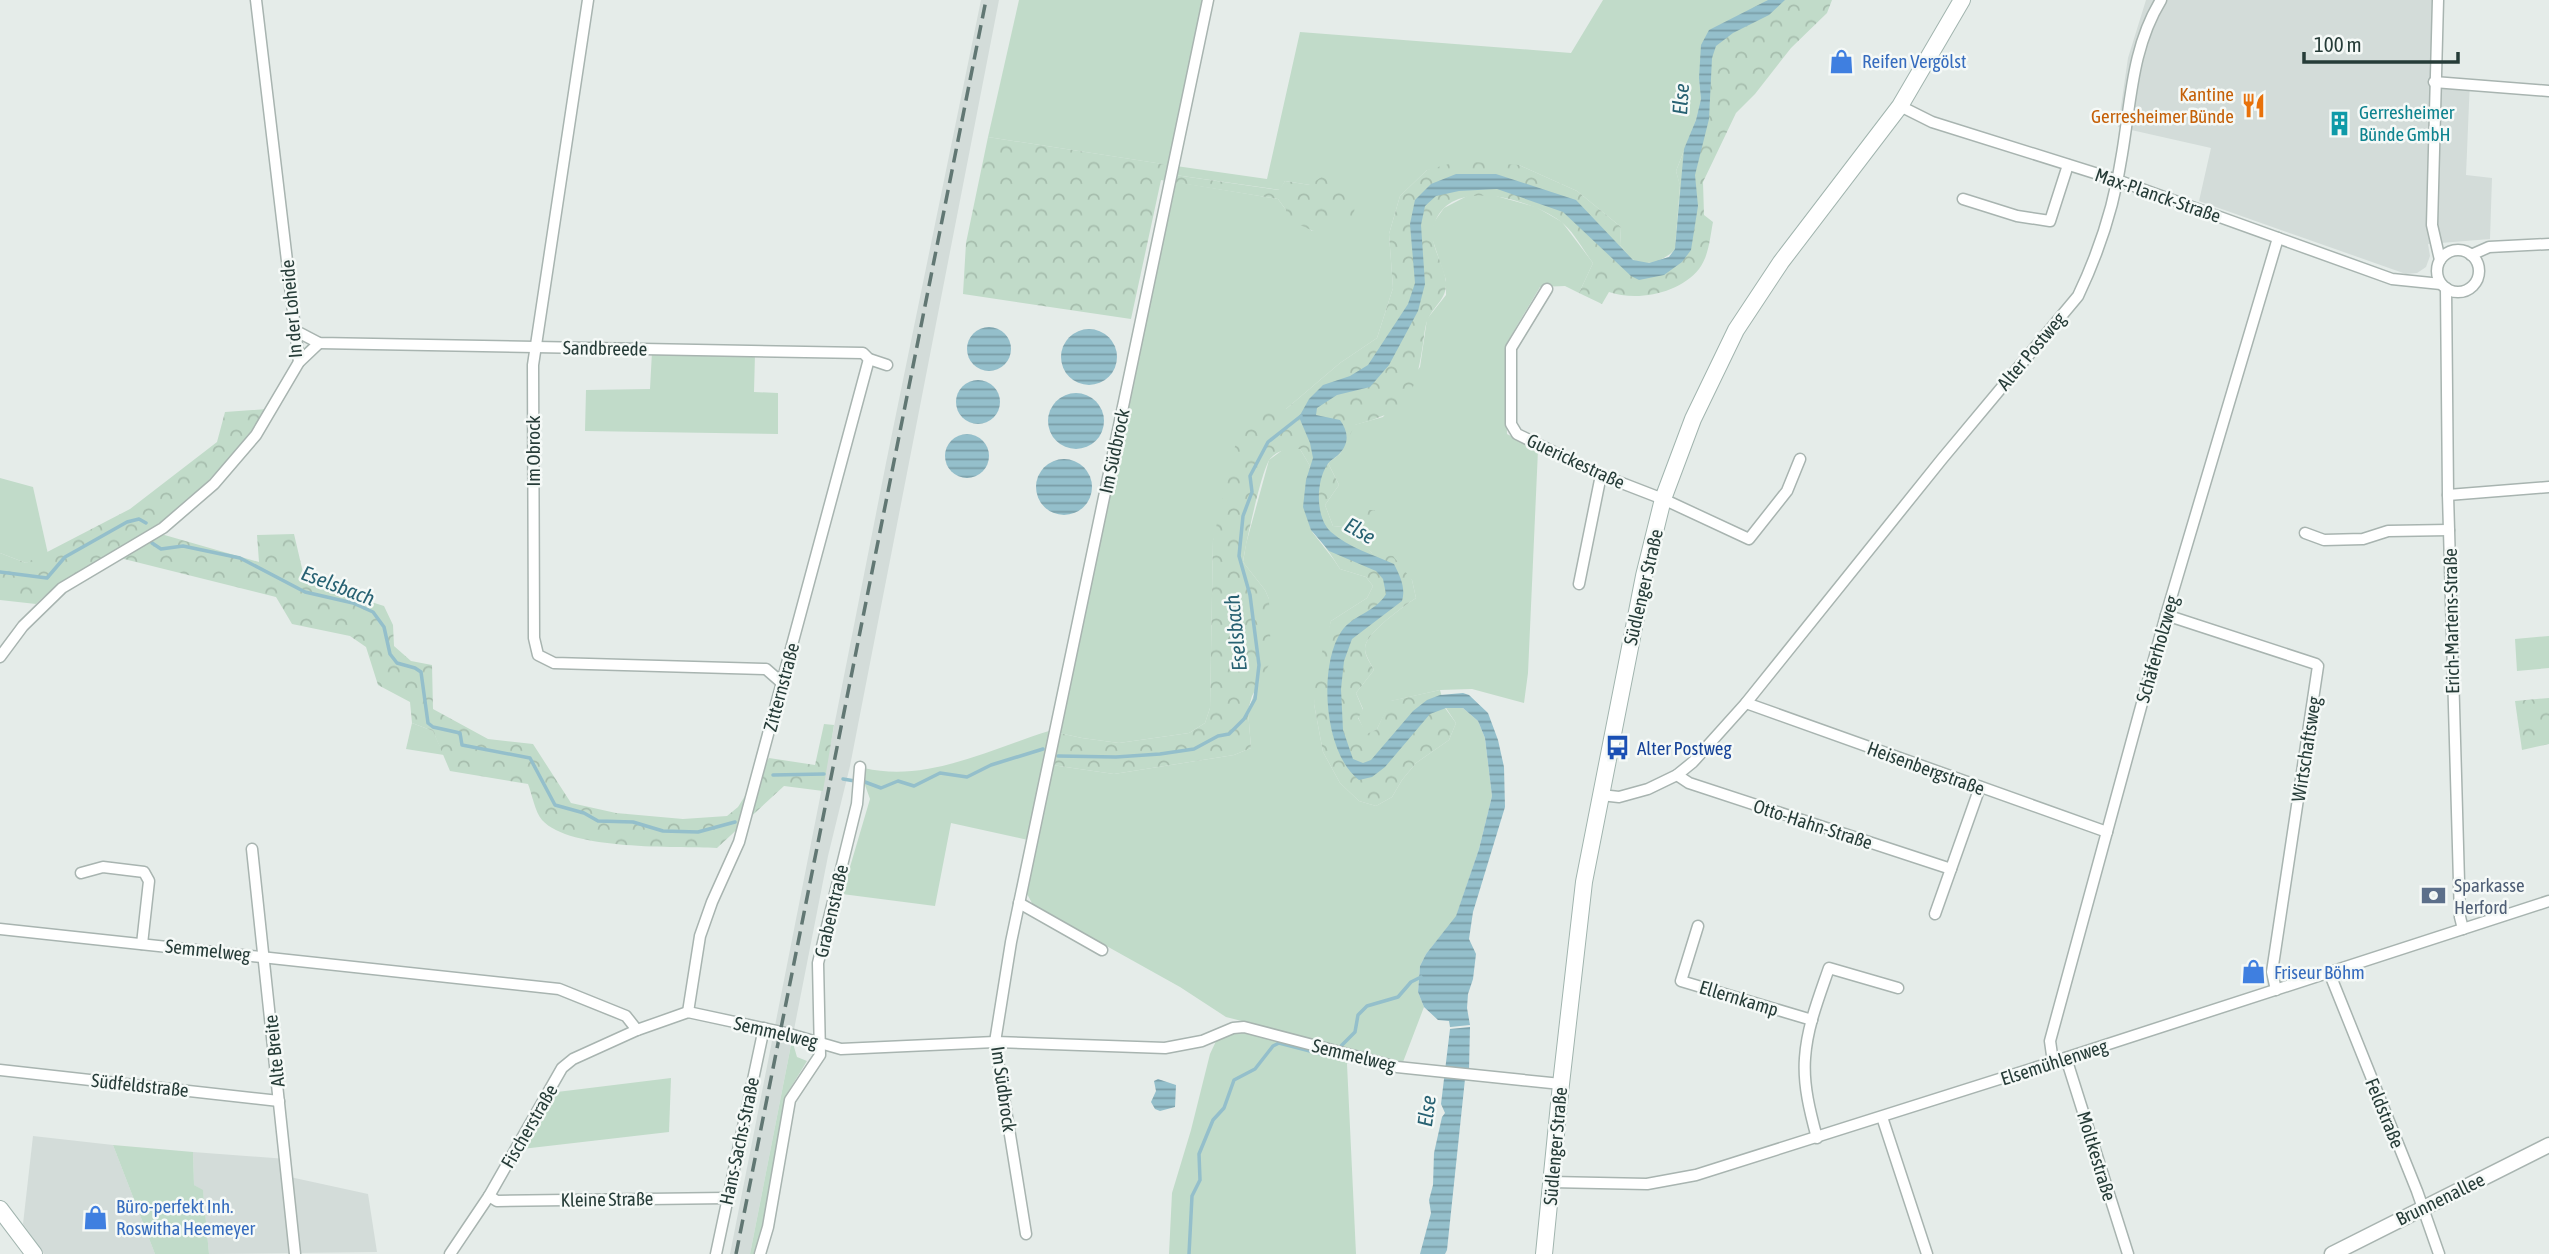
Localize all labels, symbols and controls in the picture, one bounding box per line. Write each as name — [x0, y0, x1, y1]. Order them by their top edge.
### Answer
scale bar — [2304, 21, 2458, 65]
text: 100 m — [2314, 32, 2362, 56]
shop icon: Reifen Vergölst — [1828, 47, 1856, 75]
place label: Reifen Vergölst — [1862, 50, 1967, 72]
water label: Else — [1667, 82, 1693, 115]
place label: Kantine Gerresheimer Bünde — [2091, 83, 2234, 127]
restaurant icon: Kantine Gerresheimer Bünde — [2240, 91, 2268, 119]
place label: Gerresheimer Bünde GmbH — [2359, 101, 2455, 145]
building icon: Gerresheimer Bünde GmbH — [2325, 109, 2353, 137]
street label: Max-Planck-Straße — [2092, 163, 2224, 227]
street label: In der Loheide — [276, 259, 306, 359]
street label: Alter Postweg — [1992, 307, 2070, 394]
street label: Sandbreede — [563, 336, 647, 360]
street label: Im Südbrock — [1094, 406, 1134, 495]
street label: Im Obrock — [522, 415, 544, 487]
street label: Guerickestraße — [1524, 429, 1628, 493]
water label: Else — [1341, 512, 1380, 548]
street label: Südlenger Straße — [1619, 527, 1667, 647]
street label: Erich-Martens-Straße — [2439, 548, 2463, 694]
water label: Eselsbach — [298, 560, 378, 610]
street label: Schäferholzweg — [2131, 592, 2183, 705]
water label: Eselsbach — [1219, 594, 1251, 672]
street label: Zitternstraße — [759, 640, 803, 734]
street label: Wirtschaftsweg — [2287, 694, 2325, 803]
bus stop icon: Alter Postweg — [1603, 734, 1631, 762]
place label: Alter Postweg — [1637, 737, 1732, 759]
street label: Heisenbergstraße — [1864, 737, 1988, 799]
street label: Otto-Hahn-Straße — [1751, 794, 1875, 854]
street label: Grabenstraße — [810, 862, 852, 960]
place label: Sparkasse Herford — [2454, 874, 2525, 918]
bank icon: Sparkasse Herford — [2420, 882, 2448, 910]
street label: Semmelweg — [164, 935, 252, 965]
shop icon: Friseur Böhm — [2240, 958, 2268, 986]
place label: Friseur Böhm — [2274, 961, 2365, 983]
street label: Ellernkamp — [1697, 976, 1781, 1020]
street label: Semmelweg — [732, 1012, 821, 1053]
street label: Alte Breite — [259, 1014, 289, 1088]
street label: Semmelweg — [1310, 1034, 1399, 1076]
street label: Elsemühlenweg — [1998, 1034, 2111, 1090]
street label: Im Südbrock — [987, 1045, 1021, 1134]
street label: Südfeldstraße — [90, 1069, 190, 1101]
street label: Hans-Sachs-Straße — [715, 1075, 763, 1207]
street label: Feldstraße — [2361, 1075, 2409, 1151]
street label: Fischerstraße — [496, 1080, 562, 1172]
street label: Südlenger Straße — [1539, 1086, 1571, 1206]
water label: Else — [1412, 1094, 1440, 1128]
street label: Moltkestraße — [2073, 1109, 2121, 1203]
street label: Brunnenallee — [2392, 1168, 2488, 1230]
street label: Kleine Straße — [560, 1187, 654, 1211]
place label: Büro-perfekt Inh. Roswitha Heemeyer — [116, 1195, 256, 1239]
shop icon: Büro-perfekt Inh. Roswitha Heemeyer — [82, 1203, 110, 1231]

